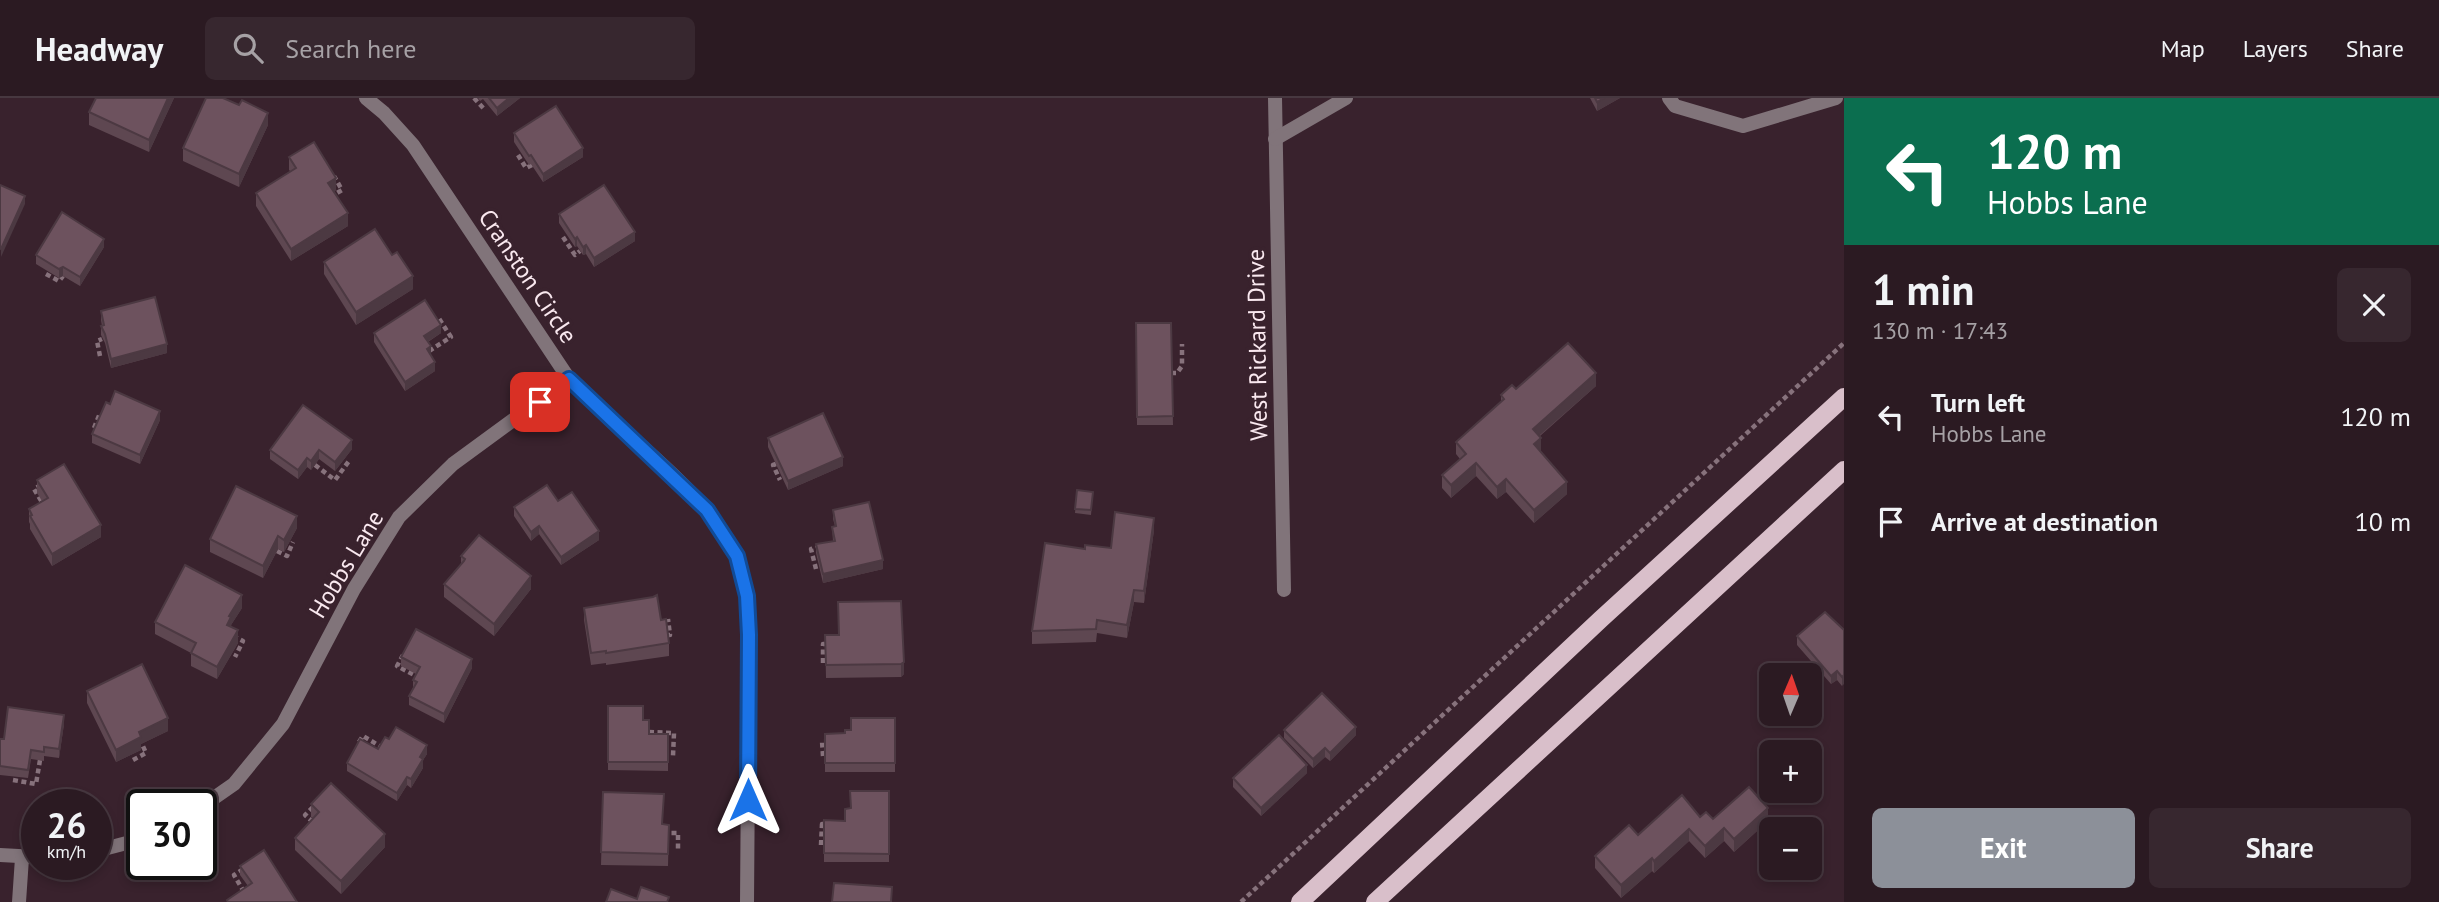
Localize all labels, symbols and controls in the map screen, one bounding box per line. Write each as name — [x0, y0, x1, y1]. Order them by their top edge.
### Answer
search box — [205, 17, 695, 80]
text: Headway — [35, 27, 163, 70]
icon: search — [229, 29, 267, 67]
text: Search here — [285, 32, 416, 65]
text: Map — [2161, 33, 2205, 64]
text: Layers — [2243, 33, 2308, 64]
text: Share — [2346, 33, 2404, 64]
text: 120 m — [1987, 119, 2122, 183]
icon: left — [1872, 126, 1963, 217]
text: Hobbs Lane — [1987, 181, 2148, 223]
street label: Cranston Circle — [472, 203, 584, 349]
street label: West Rickard Drive — [1240, 249, 1274, 441]
text: 1 min — [1872, 262, 1974, 317]
button: close — [2337, 268, 2411, 342]
text: 130 m · 17:43 — [1872, 316, 2008, 345]
pin — [510, 372, 570, 432]
icon: arrive — [521, 383, 559, 421]
text: Turn left — [1931, 386, 2025, 419]
icon: left — [1872, 398, 1910, 436]
text: 120 m — [2340, 400, 2411, 433]
text: Hobbs Lane — [1931, 419, 2047, 448]
icon: arrive — [1872, 503, 1910, 541]
street label: Hobbs Lane — [302, 504, 390, 624]
text: Arrive at destination — [1931, 505, 2158, 538]
text: 10 m — [2355, 505, 2411, 538]
north arrow — [1759, 663, 1822, 726]
map controls — [1759, 663, 1822, 880]
button: + — [1759, 740, 1822, 803]
position arrow — [711, 763, 785, 837]
speed limit sign: 30 — [126, 789, 217, 880]
text: 26 — [47, 802, 86, 848]
button: Exit — [1872, 808, 2135, 888]
button: Share — [2149, 808, 2411, 888]
button: − — [1759, 817, 1822, 880]
text: km/h — [47, 840, 86, 863]

